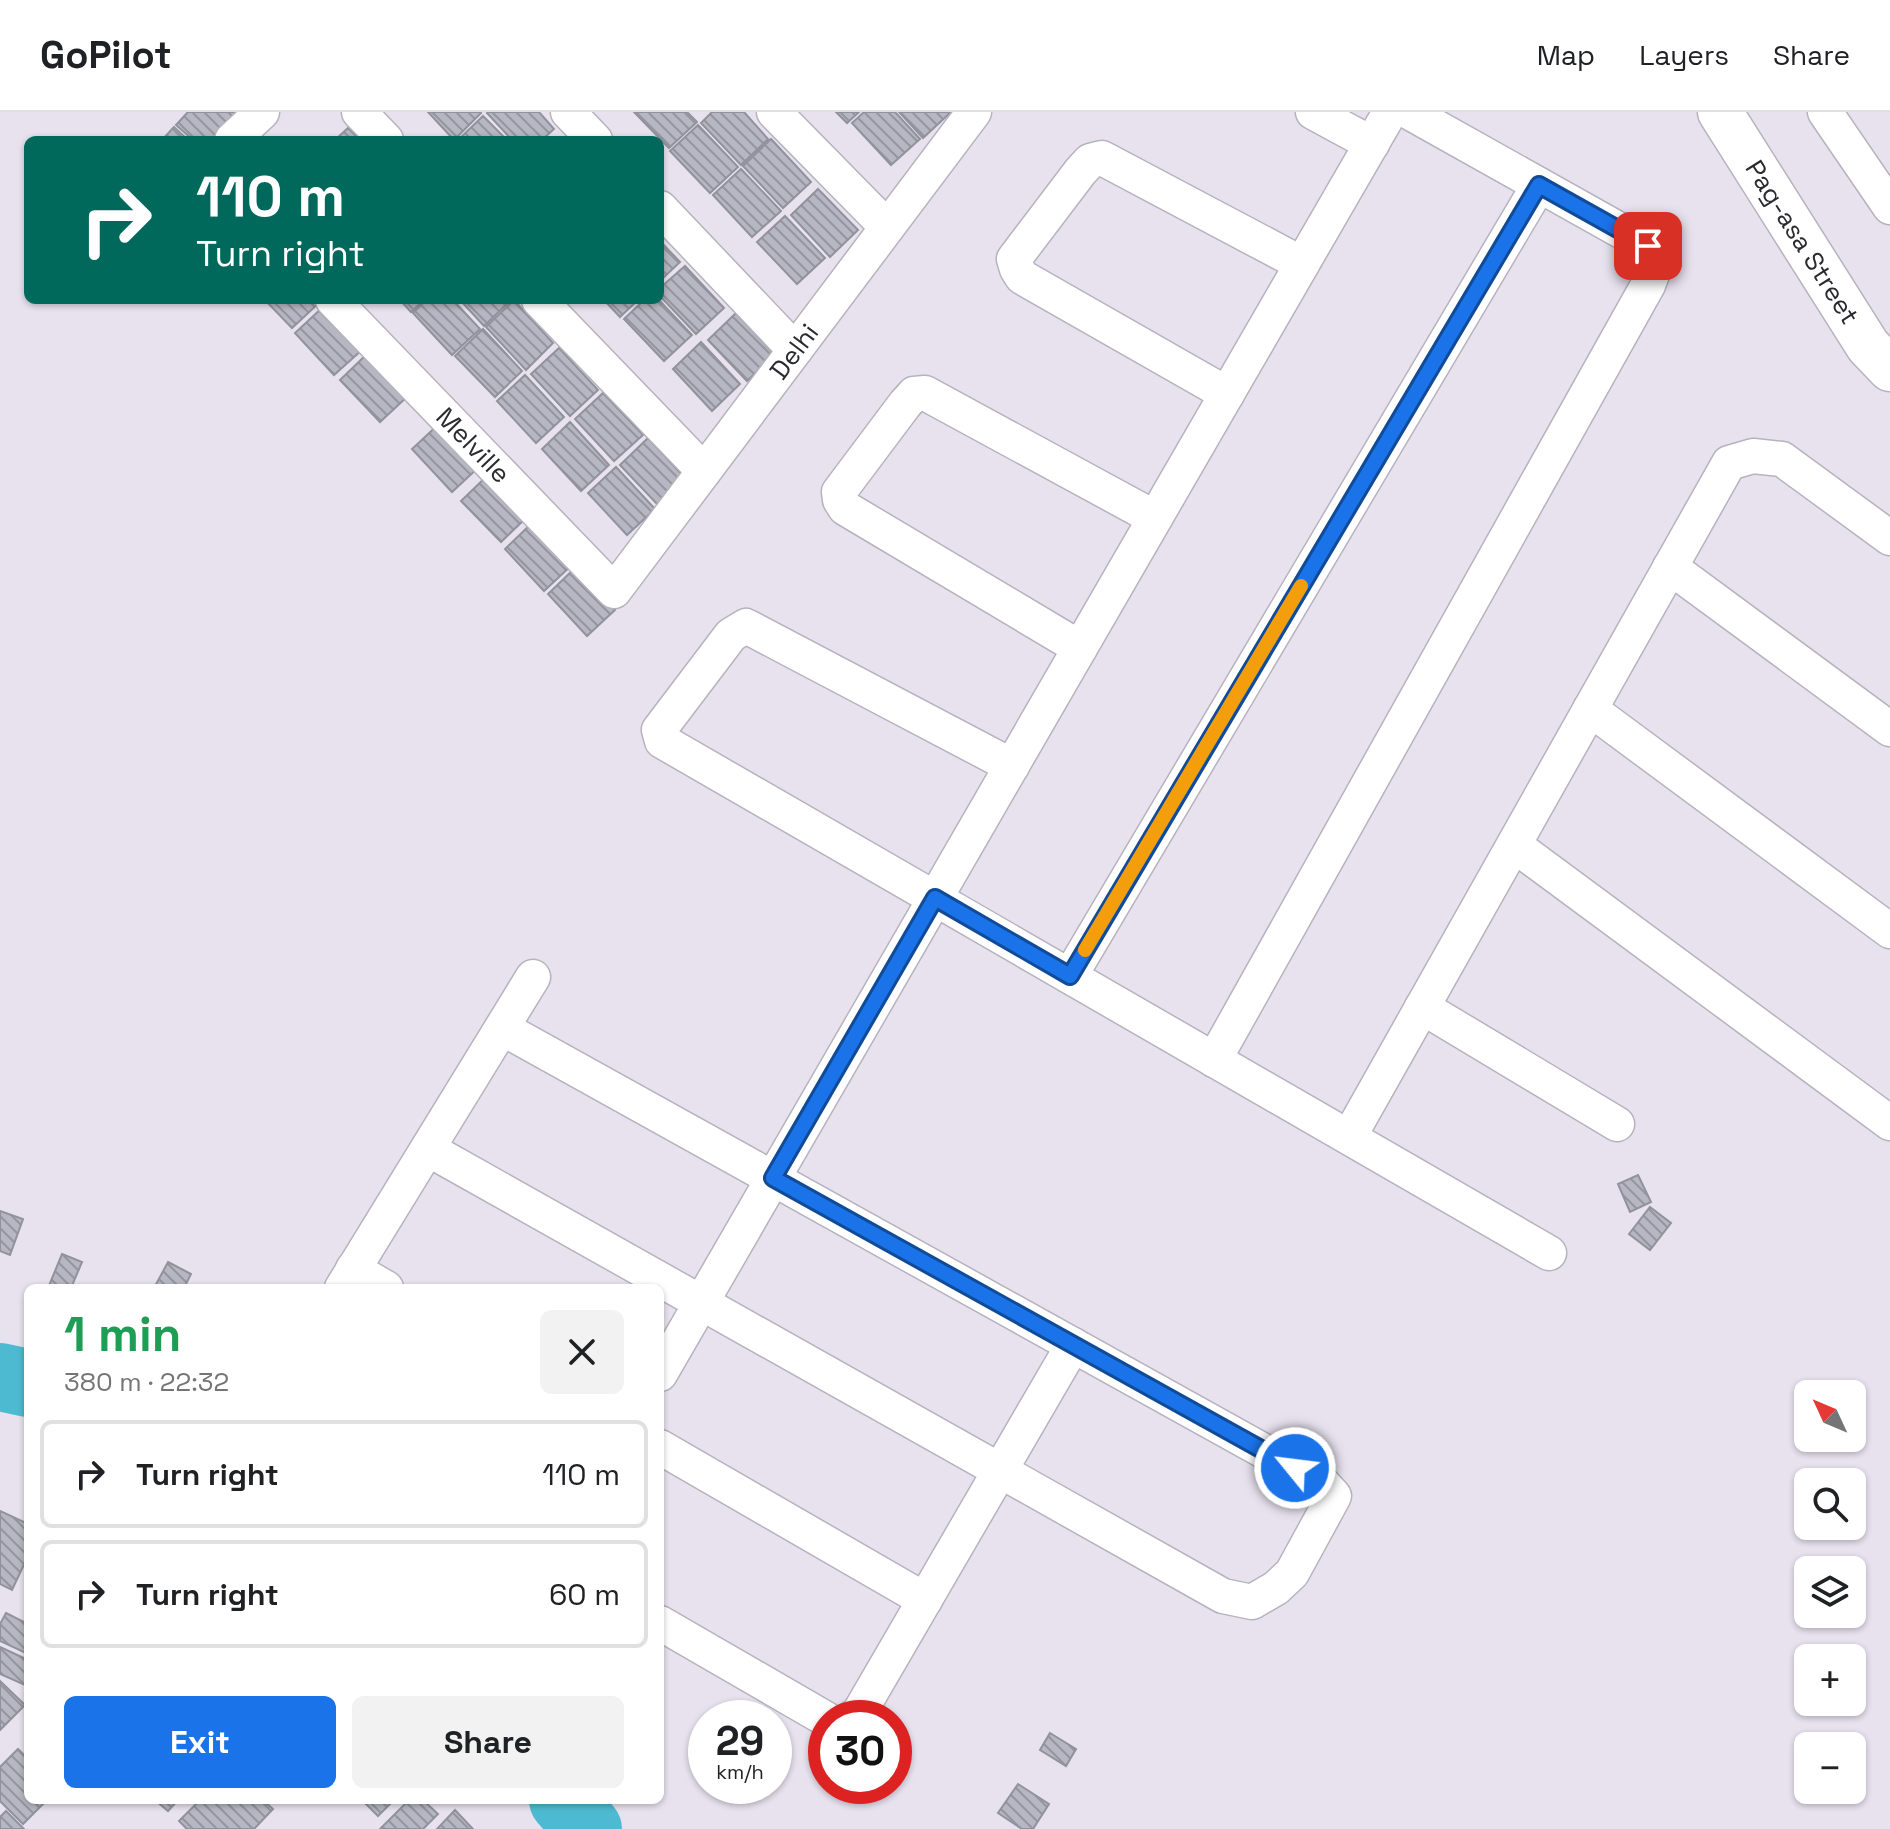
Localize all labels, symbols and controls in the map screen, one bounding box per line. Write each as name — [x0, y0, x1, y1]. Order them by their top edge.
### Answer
text: GoPilot — [40, 31, 172, 79]
text: Map — [1537, 37, 1595, 73]
text: Layers — [1639, 37, 1729, 73]
text: Share — [1773, 37, 1850, 73]
street label: Pag-asa Street — [1738, 154, 1867, 331]
text: 110 m — [196, 161, 345, 232]
icon: right — [64, 168, 168, 272]
pin — [1614, 212, 1682, 280]
icon: arrive — [1626, 224, 1670, 268]
text: Turn right — [196, 231, 365, 277]
street label: Delhi — [762, 317, 826, 386]
street label: Melville — [429, 400, 518, 491]
text: 1 min — [64, 1304, 181, 1365]
button: close — [540, 1310, 624, 1394]
text: 380 m · 22:32 — [64, 1365, 229, 1399]
north arrow — [1794, 1380, 1866, 1452]
map controls — [1794, 1380, 1866, 1804]
position arrow — [1253, 1426, 1337, 1510]
icon: right — [68, 1452, 112, 1496]
text: Turn right — [136, 1455, 279, 1494]
text: 110 m — [542, 1455, 620, 1494]
button: search — [1794, 1468, 1866, 1540]
button: layers — [1794, 1556, 1866, 1628]
icon: right — [68, 1572, 112, 1616]
text: Turn right — [136, 1575, 279, 1614]
text: 60 m — [549, 1575, 620, 1614]
button: + — [1794, 1644, 1866, 1716]
button: Exit — [64, 1696, 336, 1788]
button: Share — [352, 1696, 624, 1788]
speed limit sign: 30 — [808, 1700, 912, 1804]
text: 29 — [716, 1716, 764, 1767]
button: − — [1794, 1732, 1866, 1804]
text: km/h — [716, 1759, 764, 1785]

